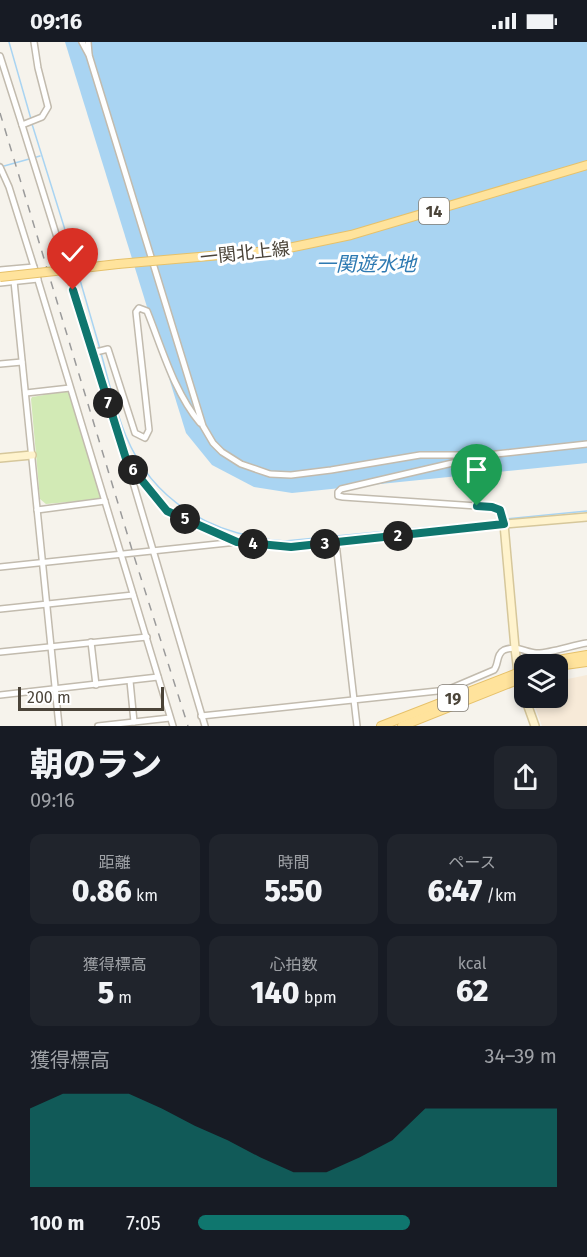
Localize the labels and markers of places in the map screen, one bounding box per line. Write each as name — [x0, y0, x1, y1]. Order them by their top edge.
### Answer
pin — [47, 228, 98, 290]
pin: 7 — [93, 388, 123, 418]
pin — [451, 444, 502, 506]
pin: 6 — [118, 455, 148, 485]
pin: 5 — [170, 504, 200, 534]
pin: 2 — [383, 521, 413, 551]
pin: 4 — [238, 529, 268, 559]
pin: 3 — [310, 529, 340, 559]

